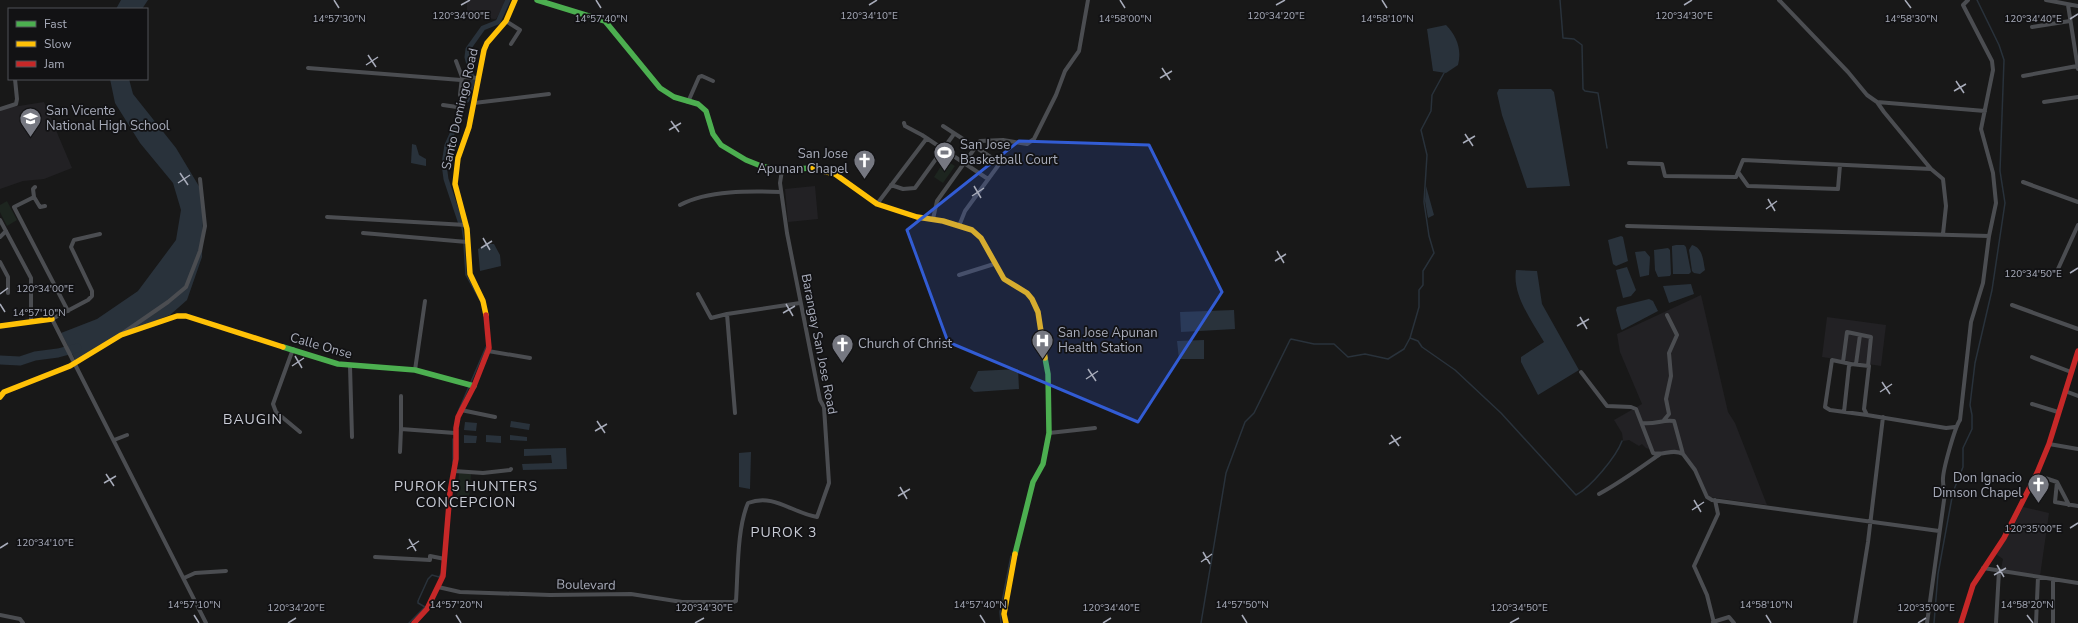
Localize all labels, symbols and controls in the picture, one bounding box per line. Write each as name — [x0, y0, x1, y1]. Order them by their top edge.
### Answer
legend — [8, 8, 148, 80]
text: 120°34'00"E — [432, 9, 490, 23]
text: 120°34'10"E — [840, 9, 898, 23]
text: 120°34'20"E — [1247, 9, 1305, 23]
text: 120°34'30"E — [1655, 9, 1713, 23]
text: 14°57'30"N — [312, 12, 366, 26]
text: 14°57'40"N — [574, 12, 628, 26]
text: 14°58'00"N — [1098, 12, 1152, 26]
text: 14°58'10"N — [1360, 12, 1414, 26]
text: 14°58'30"N — [1884, 12, 1938, 26]
text: 120°34'40"E — [2004, 12, 2062, 26]
text: Fast — [44, 16, 67, 32]
text: Slow — [44, 36, 72, 52]
street label: Santo Domingo Road — [437, 46, 483, 172]
text: Jam — [43, 56, 65, 72]
place label: San Vicente National High School — [46, 102, 170, 135]
school or university icon: San Vicente National High School — [17, 105, 43, 138]
place label: San Jose Basketball Court — [960, 136, 1058, 169]
sports icon: San Jose Basketball Court — [931, 139, 957, 172]
place label: San Jose Apunan Chapel — [757, 145, 848, 178]
church icon: San Jose Apunan Chapel — [851, 148, 877, 181]
text: 120°34'50"E — [2004, 267, 2062, 281]
street label: Barangay San Jose Road — [797, 272, 841, 416]
text: 120°34'00"E — [16, 282, 74, 296]
text: 14°57'10"N — [12, 306, 66, 320]
place label: San Jose Apunan Health Station — [1058, 324, 1158, 357]
hospital icon: San Jose Apunan Health Station — [1029, 327, 1055, 360]
street label: Calle Onse — [288, 329, 354, 363]
church icon: Church of Christ — [829, 331, 855, 364]
place label: Church of Christ — [858, 335, 953, 353]
district label: BAUGIN — [223, 410, 283, 429]
place label: Don Ignacio Dimson Chapel — [1933, 469, 2022, 502]
church icon: Don Ignacio Dimson Chapel — [2025, 472, 2051, 505]
district label: PUROK 5 HUNTERS CONCEPCION — [394, 477, 538, 512]
text: 120°35'00"E — [2004, 522, 2062, 536]
district label: PUROK 3 — [751, 523, 817, 542]
text: 120°34'10"E — [16, 536, 74, 550]
street label: Boulevard — [556, 575, 616, 595]
text: 14°57'10"N — [167, 598, 221, 612]
text: 14°57'20"N — [429, 598, 483, 612]
text: 14°57'40"N — [953, 598, 1007, 612]
text: 14°57'50"N — [1215, 598, 1269, 612]
text: 14°58'10"N — [1739, 598, 1793, 612]
text: 14°58'20"N — [2000, 598, 2054, 612]
text: 120°34'20"E — [267, 601, 325, 615]
text: 120°34'30"E — [675, 601, 733, 615]
text: 120°34'40"E — [1082, 601, 1140, 615]
text: 120°34'50"E — [1490, 601, 1548, 615]
text: 120°35'00"E — [1897, 601, 1955, 615]

